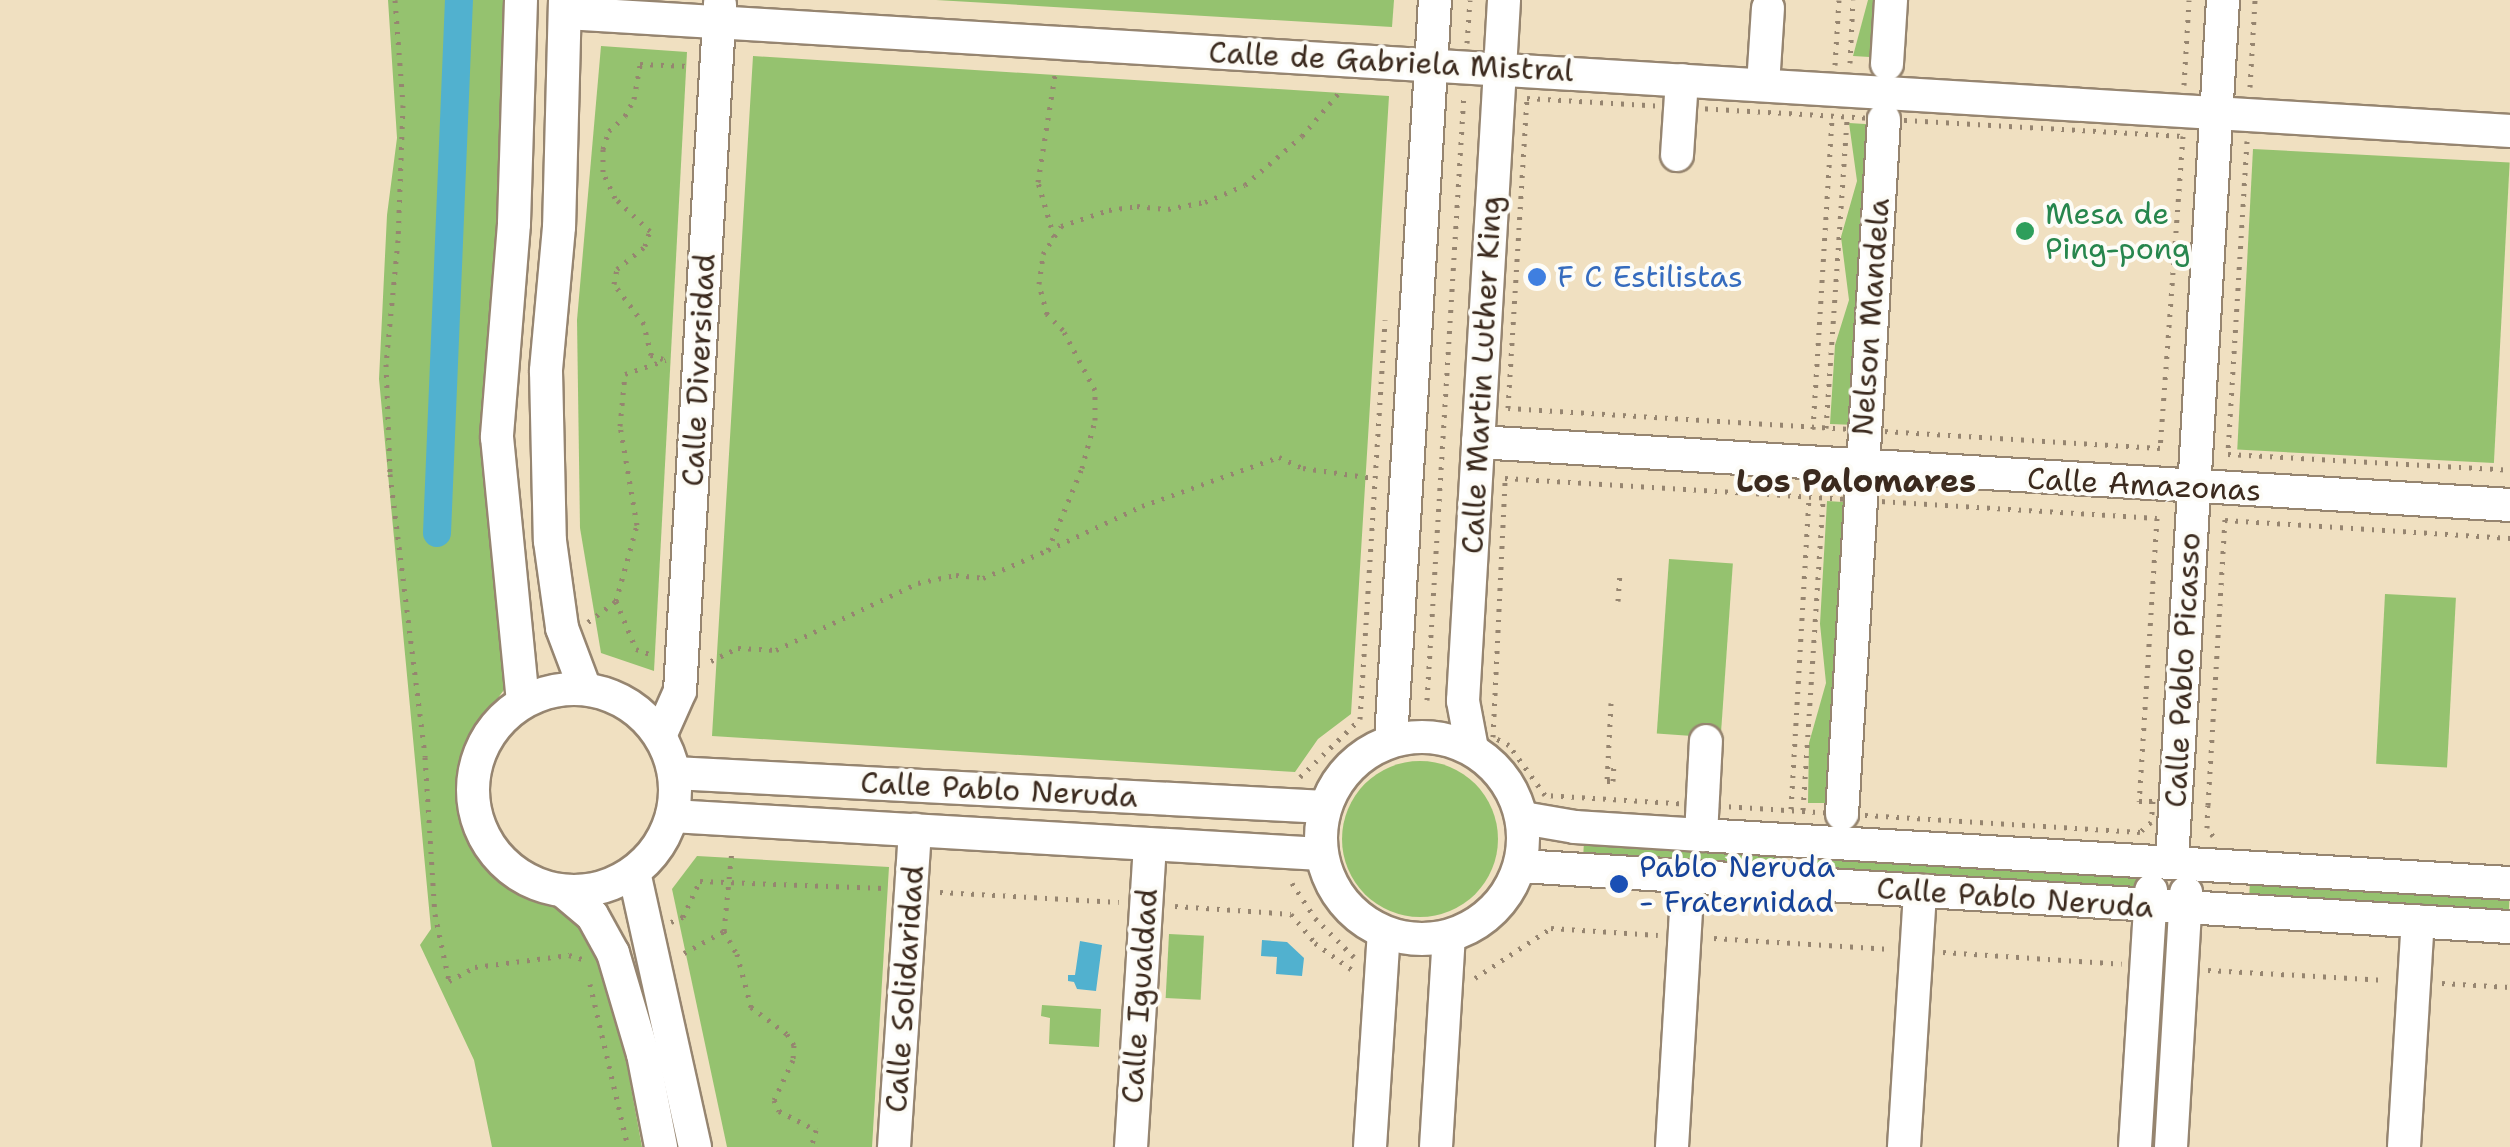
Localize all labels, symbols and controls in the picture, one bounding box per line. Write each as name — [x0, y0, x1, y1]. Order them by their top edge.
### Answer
street label: Calle de Gabriela Mistral — [1208, 34, 1574, 90]
street label: Calle Martin Luther King — [1455, 195, 1509, 555]
place label: Mesa de Ping-pong — [2045, 196, 2190, 266]
street label: Nelson Mandela — [1845, 197, 1897, 437]
marker: Mesa de Ping-pong — [2014, 220, 2036, 242]
street label: Calle Diversidad — [675, 253, 723, 487]
place label: F C Estilistas — [1557, 259, 1743, 295]
marker: F C Estilistas — [1526, 266, 1548, 288]
street label: Calle Amazonas — [2026, 461, 2262, 509]
district label: Los Palomares — [1736, 462, 1976, 500]
street label: Calle Pablo Picasso — [2158, 531, 2208, 809]
street label: Calle Pablo Neruda — [859, 765, 1139, 815]
place label: Pablo Neruda - Fraternidad — [1639, 849, 1835, 920]
street label: Calle Solidaridad — [878, 864, 932, 1114]
street label: Calle Pablo Neruda — [1875, 870, 2155, 926]
marker: Pablo Neruda - Fraternidad — [1608, 873, 1630, 895]
street label: Calle Igualdad — [1115, 887, 1165, 1105]

